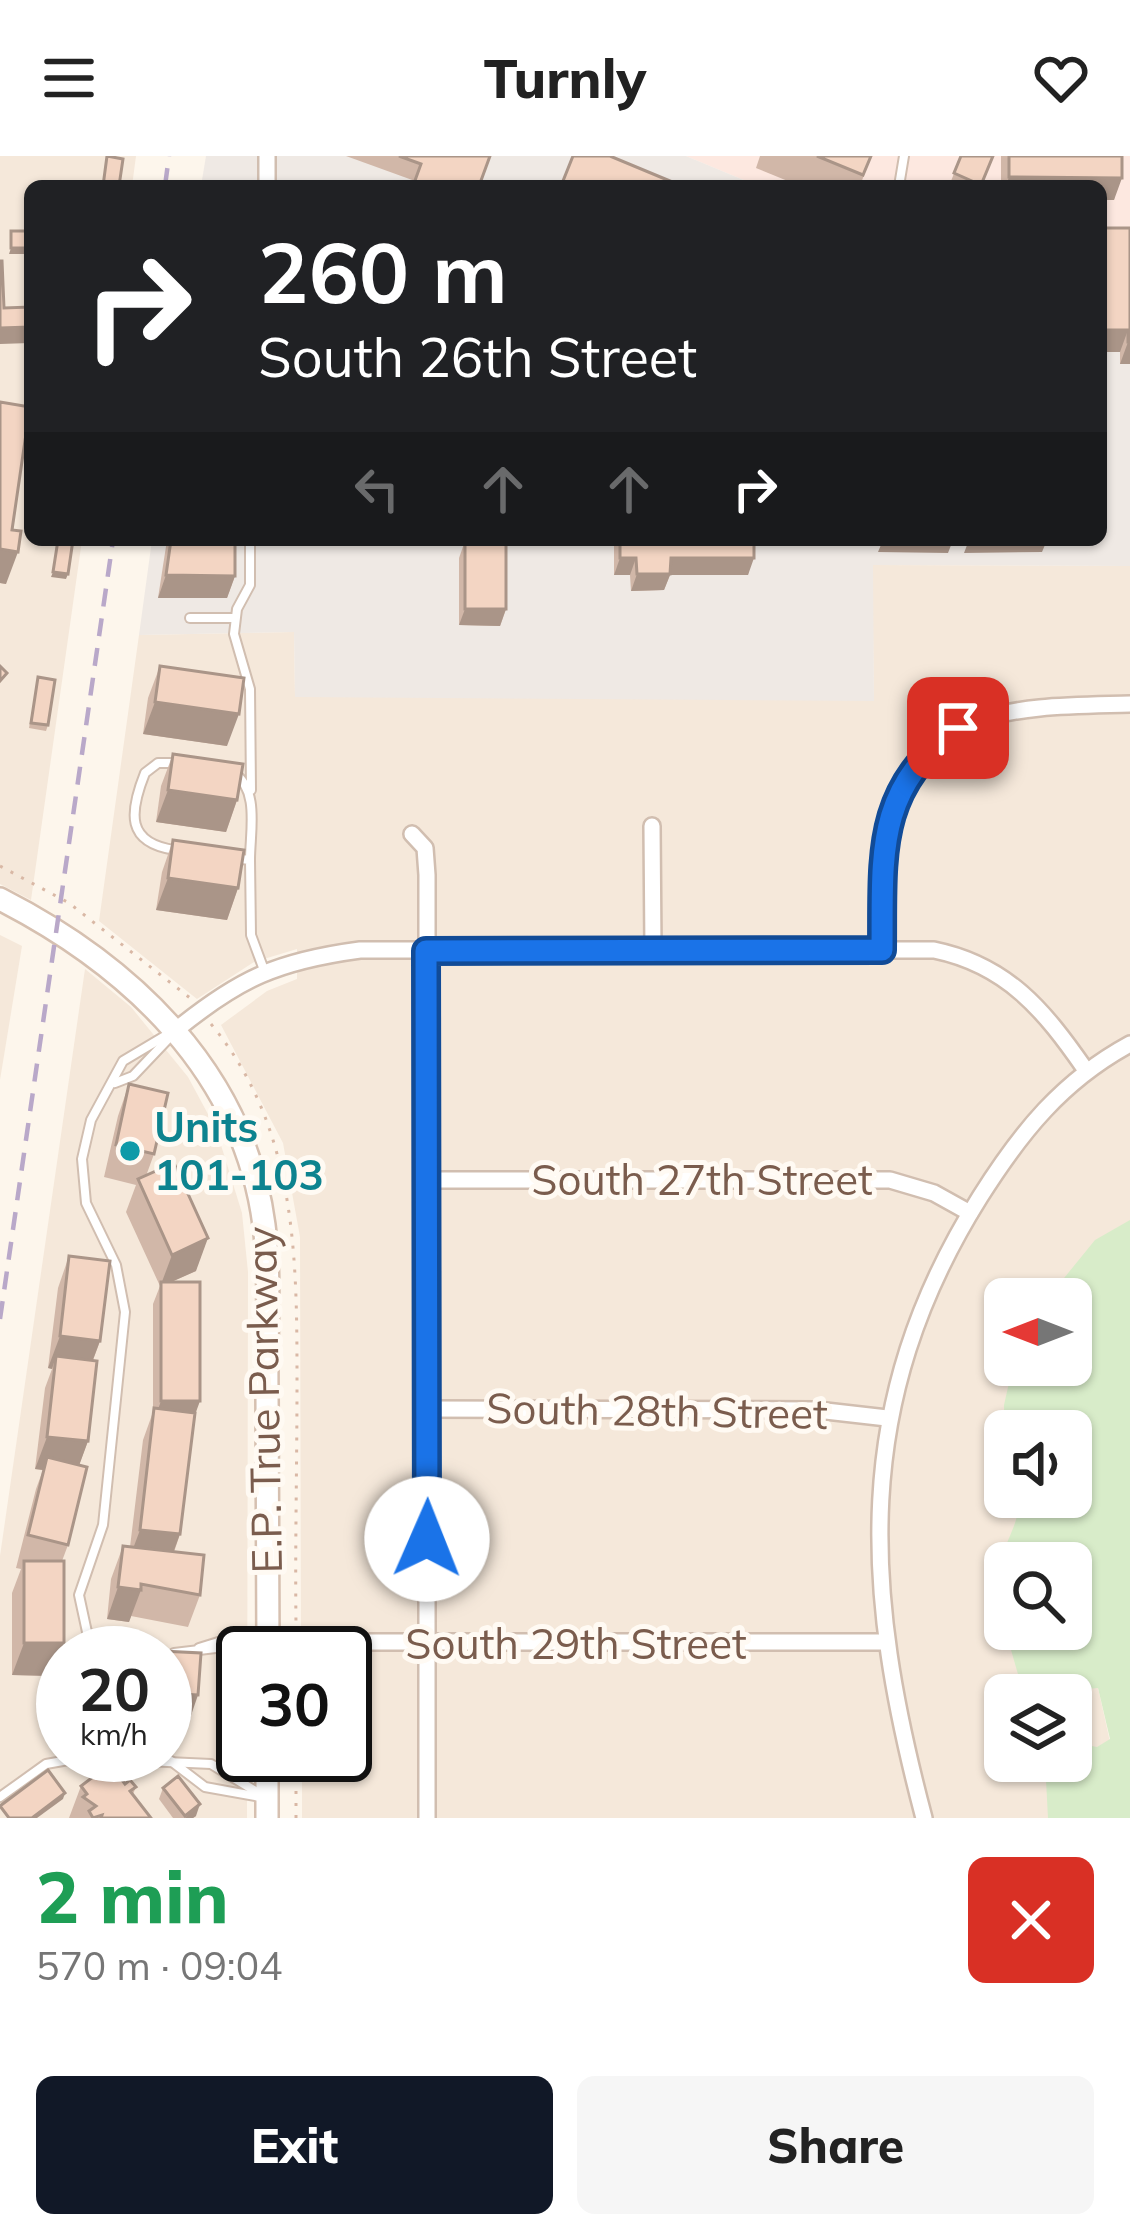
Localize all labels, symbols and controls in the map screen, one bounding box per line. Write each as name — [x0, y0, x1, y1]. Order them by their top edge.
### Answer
text: Turnly — [484, 44, 646, 112]
icon: menu — [36, 45, 102, 111]
icon: heart — [1028, 45, 1094, 111]
text: 260 m — [258, 219, 508, 324]
icon: right — [60, 228, 216, 384]
text: South 26th Street — [258, 323, 697, 391]
icon: left — [344, 456, 410, 522]
icon: ahead — [470, 456, 536, 522]
icon: ahead — [596, 456, 662, 522]
icon: right — [722, 456, 788, 522]
pin — [907, 677, 1009, 779]
icon: arrive — [925, 695, 991, 761]
place label: Units 101-103 — [154, 1100, 324, 1201]
marker: Units 101-103 — [117, 1138, 143, 1164]
street label: South 27th Street — [531, 1153, 873, 1206]
street label: E.P. True Parkway — [234, 1226, 293, 1574]
north arrow — [984, 1278, 1092, 1386]
map controls — [984, 1278, 1092, 1782]
street label: South 28th Street — [486, 1381, 828, 1440]
button: sound — [984, 1410, 1092, 1518]
position arrow — [364, 1476, 490, 1602]
button: search — [984, 1542, 1092, 1650]
street label: South 29th Street — [405, 1617, 747, 1670]
speed limit sign: 30 — [216, 1626, 372, 1782]
text: 20 — [78, 1651, 150, 1726]
button: layers — [984, 1674, 1092, 1782]
text: km/h — [80, 1715, 148, 1753]
text: 2 min — [36, 1851, 229, 1941]
button: close — [968, 1857, 1094, 1983]
text: 570 m · 09:04 — [36, 1941, 282, 1990]
button: Exit — [36, 2076, 553, 2214]
button: Share — [577, 2076, 1094, 2214]

